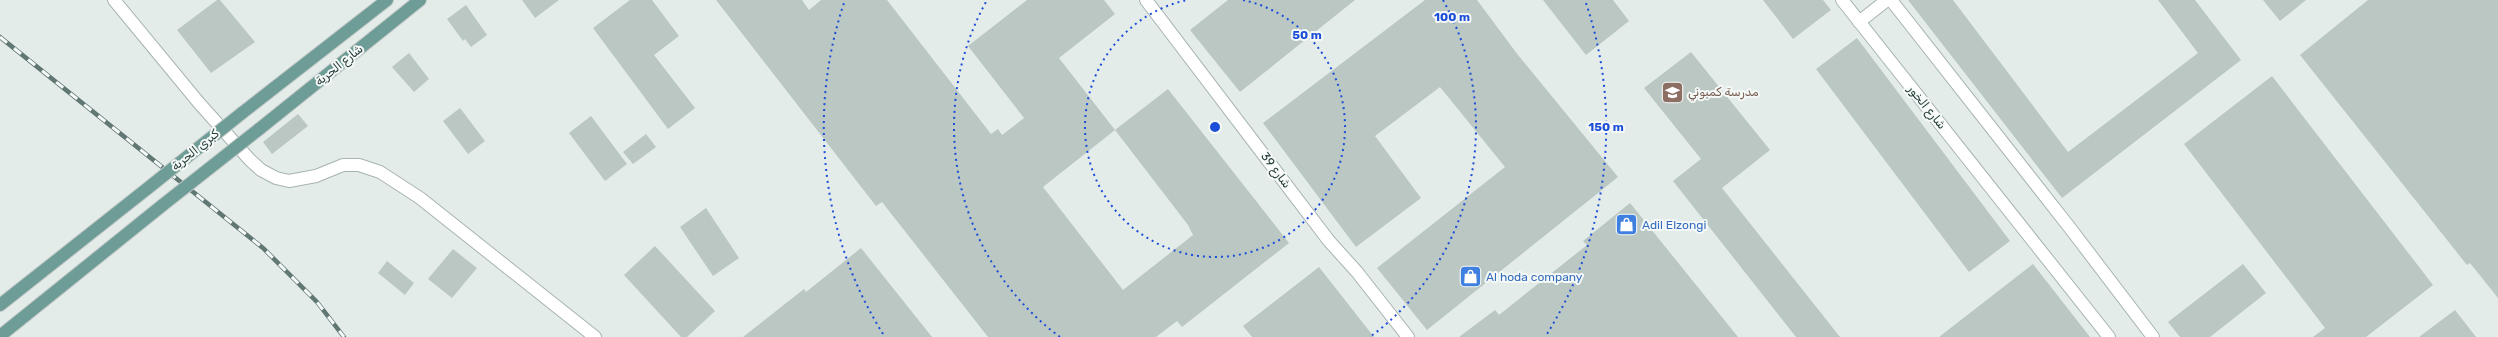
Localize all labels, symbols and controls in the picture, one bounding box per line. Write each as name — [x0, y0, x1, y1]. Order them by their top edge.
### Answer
text: 100 m — [1434, 10, 1470, 24]
text: 50 m — [1292, 28, 1322, 42]
street label: شارع الحرية — [312, 42, 367, 90]
school or university icon: مدرسة كمبوني — [1659, 79, 1685, 105]
street label: شارع الخور — [1903, 81, 1949, 133]
place label: مدرسة كمبوني — [1688, 85, 1759, 101]
centre of rings — [1208, 120, 1222, 134]
text: 150 m — [1588, 120, 1624, 134]
street label: كبري الحرية — [168, 126, 223, 174]
street label: شارع 39 — [1256, 149, 1294, 192]
shop icon: Adil Elzongi — [1614, 212, 1640, 238]
place label: Adil Elzongi — [1642, 218, 1706, 232]
shop icon: Al hoda company — [1458, 264, 1484, 290]
place label: Al hoda company — [1486, 270, 1583, 284]

